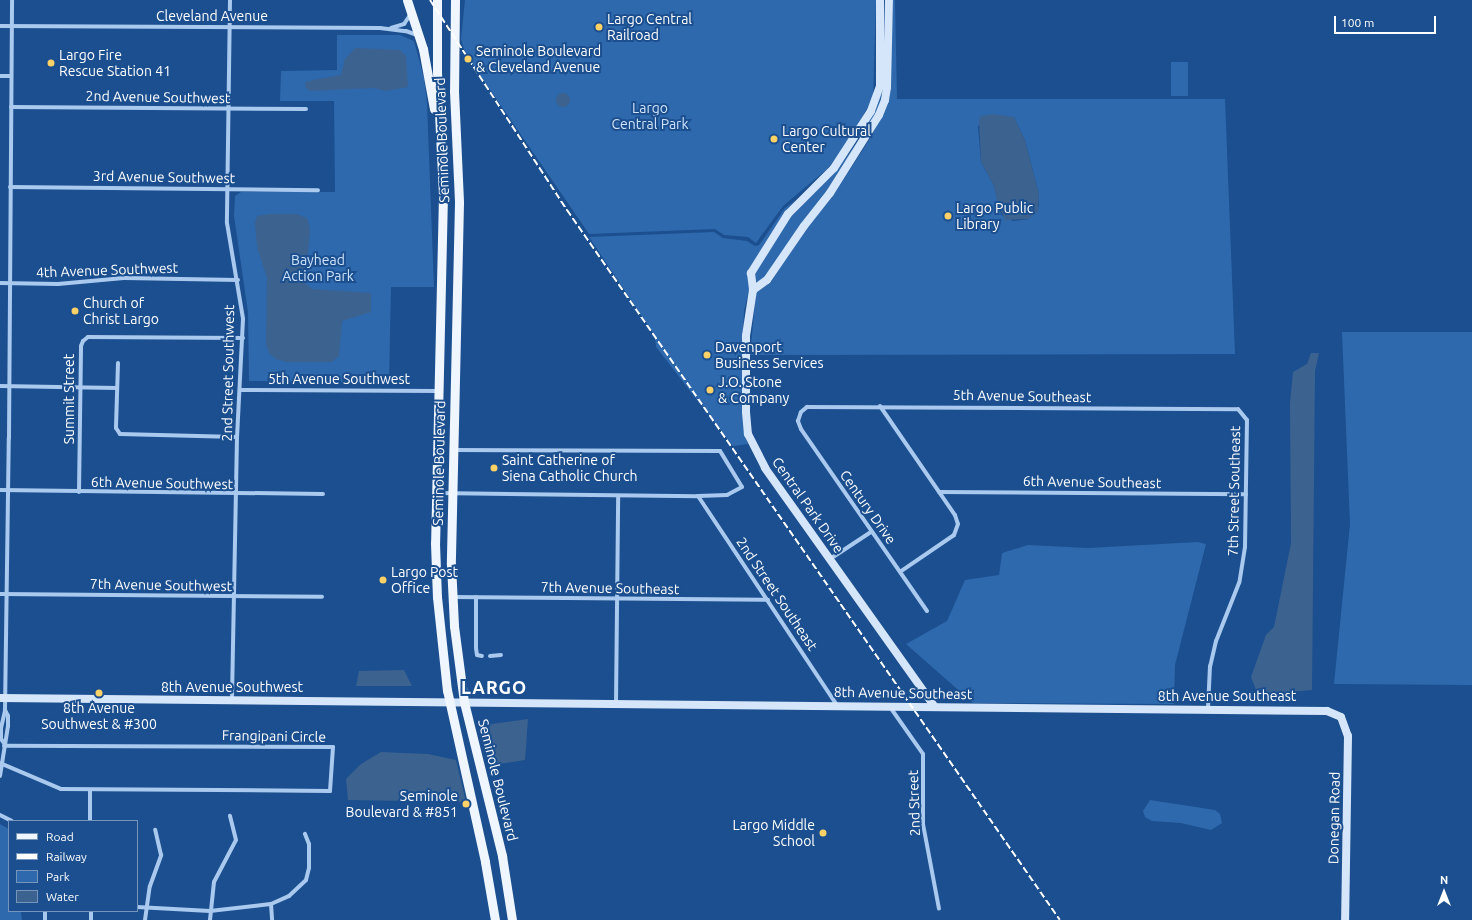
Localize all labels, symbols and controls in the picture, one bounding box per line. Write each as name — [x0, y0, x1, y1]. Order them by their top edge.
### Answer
street label: Cleveland Avenue — [156, 8, 268, 24]
scale bar — [1336, 8, 1438, 34]
place label: Largo Central Railroad — [607, 11, 692, 44]
text: 100 m — [1341, 16, 1374, 29]
marker: Largo Central Railroad — [594, 22, 604, 32]
place label: Seminole Boulevard & Cleveland Avenue — [476, 43, 601, 76]
place label: Largo Fire Rescue Station 41 — [59, 47, 171, 80]
marker: Seminole Boulevard & Cleveland Avenue — [463, 54, 473, 64]
marker: Largo Fire Rescue Station 41 — [46, 58, 56, 68]
street label: Seminole Boulevard — [431, 77, 453, 203]
street label: 2nd Avenue Southwest — [85, 87, 231, 107]
park label: Largo Central Park — [612, 100, 688, 132]
place label: Largo Cultural Center — [782, 123, 871, 156]
marker: Largo Cultural Center — [769, 134, 779, 144]
street label: 3rd Avenue Southwest — [93, 167, 235, 187]
place label: Largo Public Library — [956, 200, 1033, 232]
marker: Largo Public Library — [943, 211, 953, 221]
park label: Bayhead Action Park — [282, 252, 354, 284]
street label: 4th Avenue Southwest — [36, 259, 178, 281]
place label: Church of Christ Largo — [83, 295, 159, 328]
street label: 2nd Street Southwest — [218, 304, 238, 442]
marker: Church of Christ Largo — [70, 306, 80, 316]
place label: Davenport Business Services — [715, 339, 824, 372]
marker: Davenport Business Services — [702, 350, 712, 360]
street label: Summit Street — [61, 354, 77, 444]
street label: 5th Avenue Southwest — [268, 371, 410, 387]
place label: J.O. Stone & Company — [718, 374, 789, 406]
marker: J.O. Stone & Company — [705, 385, 715, 395]
street label: 5th Avenue Southeast — [953, 386, 1091, 406]
street label: Seminole Boulevard — [430, 400, 448, 526]
street label: 7th Street Southeast — [1224, 426, 1244, 556]
place label: Saint Catherine of Siena Catholic Church — [502, 452, 637, 484]
street label: Central Park Drive — [769, 454, 847, 556]
marker: Saint Catherine of Siena Catholic Church — [489, 463, 499, 473]
street label: Century Drive — [836, 467, 900, 547]
street label: 6th Avenue Southeast — [1023, 472, 1161, 492]
street label: 6th Avenue Southwest — [91, 473, 233, 493]
street label: 2nd Street Southeast — [733, 534, 821, 654]
place label: Largo Post Office — [391, 564, 458, 596]
street label: 7th Avenue Southwest — [90, 575, 232, 595]
marker: Largo Post Office — [378, 575, 388, 585]
street label: 7th Avenue Southeast — [541, 578, 679, 598]
district label: LARGO — [461, 676, 527, 698]
street label: 8th Avenue Southwest — [161, 679, 303, 695]
street label: 8th Avenue Southeast — [834, 683, 972, 703]
marker: 8th Avenue Southwest & #300 — [94, 688, 104, 698]
street label: 8th Avenue Southeast — [1158, 688, 1296, 704]
place label: 8th Avenue Southwest & #300 — [41, 700, 157, 732]
street label: Seminole Boulevard — [475, 717, 521, 843]
street label: Frangipani Circle — [222, 727, 326, 745]
street label: 2nd Street — [904, 770, 924, 836]
street label: Donegan Road — [1325, 772, 1343, 864]
place label: Seminole Boulevard & #851 — [346, 788, 458, 820]
marker: Seminole Boulevard & #851 — [461, 799, 471, 809]
place label: Largo Middle School — [733, 817, 815, 850]
legend — [8, 820, 138, 912]
marker: Largo Middle School — [818, 828, 828, 838]
text: Road — [46, 830, 74, 843]
text: Railway — [46, 850, 87, 863]
text: Park — [46, 870, 70, 883]
north arrow — [1424, 872, 1464, 912]
text: N — [1440, 874, 1448, 886]
text: Water — [46, 890, 79, 903]

